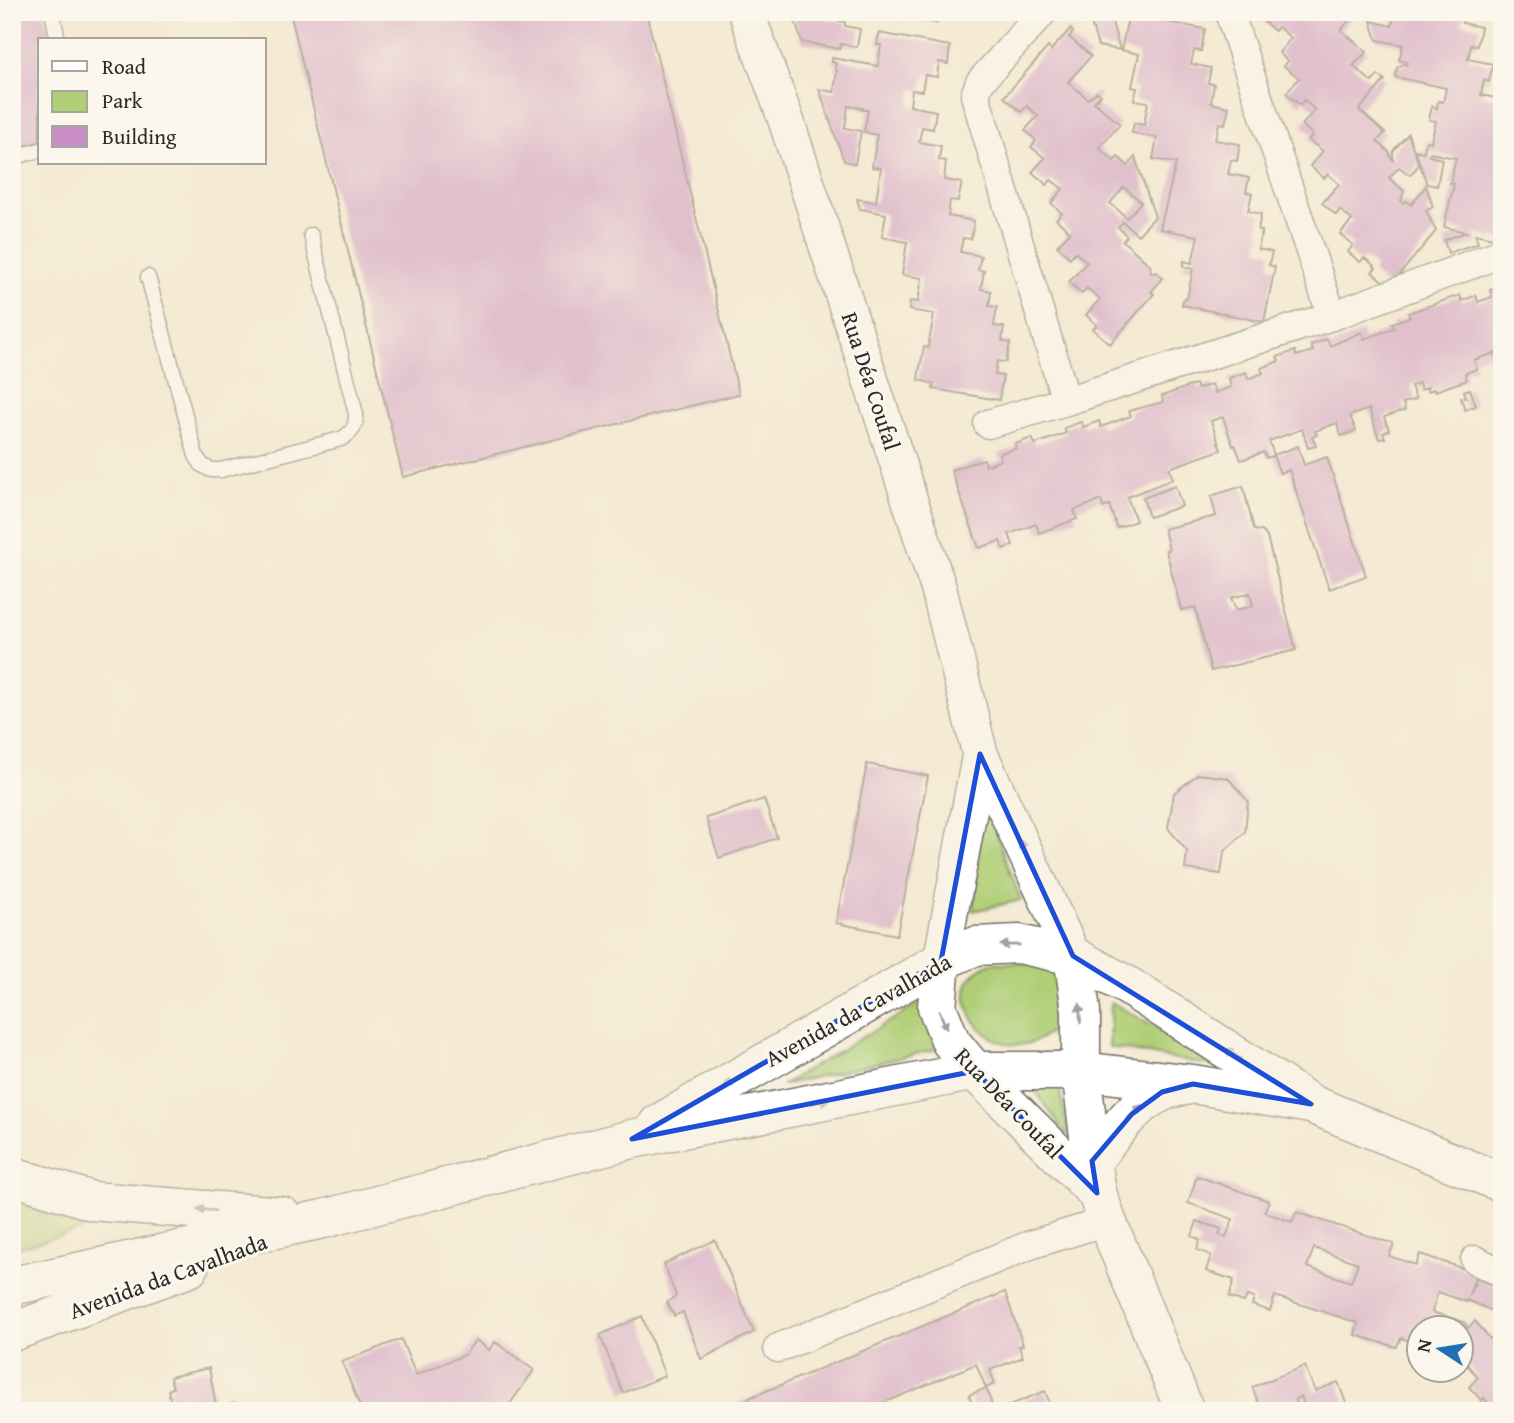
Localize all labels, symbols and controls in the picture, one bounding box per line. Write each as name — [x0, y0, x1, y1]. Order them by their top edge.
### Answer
legend — [38, 38, 266, 164]
text: Road — [102, 51, 147, 82]
text: Park — [102, 85, 143, 116]
text: Building — [102, 121, 177, 152]
street label: Rua Déa Coufal — [834, 307, 909, 454]
one-way arrow — [1018, 839, 1030, 859]
one-way arrow — [999, 939, 1021, 951]
street label: Avenida da Cavalhada — [759, 945, 957, 1075]
one-way arrow — [1075, 1002, 1086, 1024]
one-way arrow — [937, 1010, 948, 1031]
street label: Rua Déa Coufal — [948, 1039, 1071, 1166]
one-way arrow — [1224, 1047, 1243, 1060]
one-way arrow — [723, 1074, 743, 1086]
one-way arrow — [808, 1096, 830, 1107]
one-way arrow — [1126, 1104, 1143, 1120]
one-way arrow — [195, 1204, 217, 1215]
street label: Avenida da Cavalhada — [64, 1224, 272, 1327]
north arrow — [1406, 1314, 1476, 1384]
text: N — [1408, 1336, 1438, 1355]

